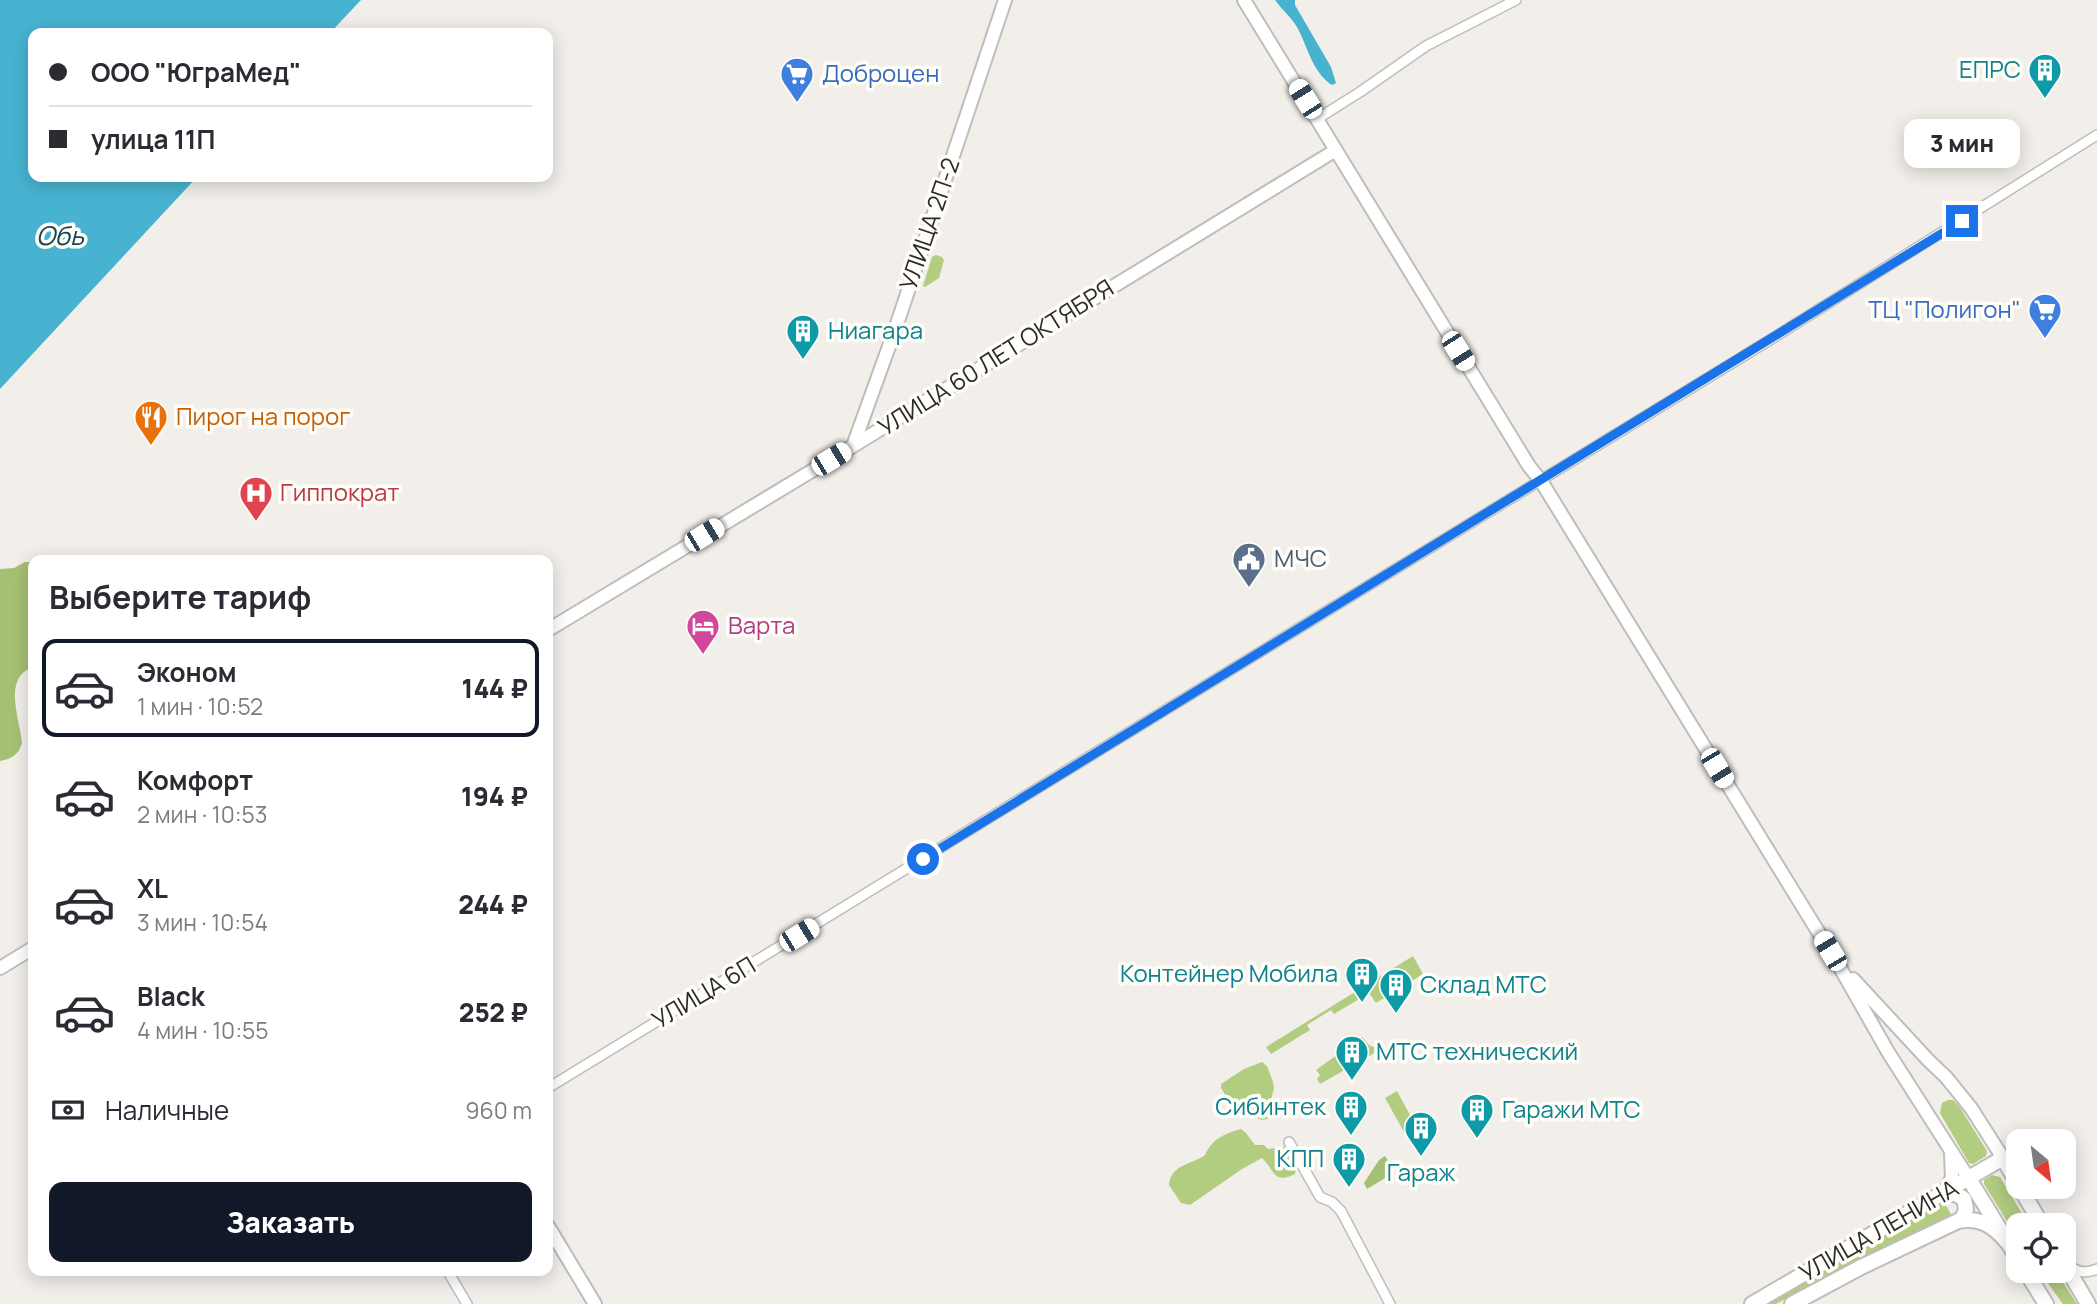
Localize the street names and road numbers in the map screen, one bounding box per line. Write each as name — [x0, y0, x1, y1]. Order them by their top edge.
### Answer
street label: УЛИЦА 2П-2 — [891, 153, 967, 294]
street label: УЛИЦА 60 ЛЕТ ОКТЯБРЯ — [871, 271, 1119, 443]
street label: УЛИЦА 6П — [645, 948, 761, 1036]
street label: УЛИЦА ЛЕНИНА — [1793, 1171, 1964, 1289]

